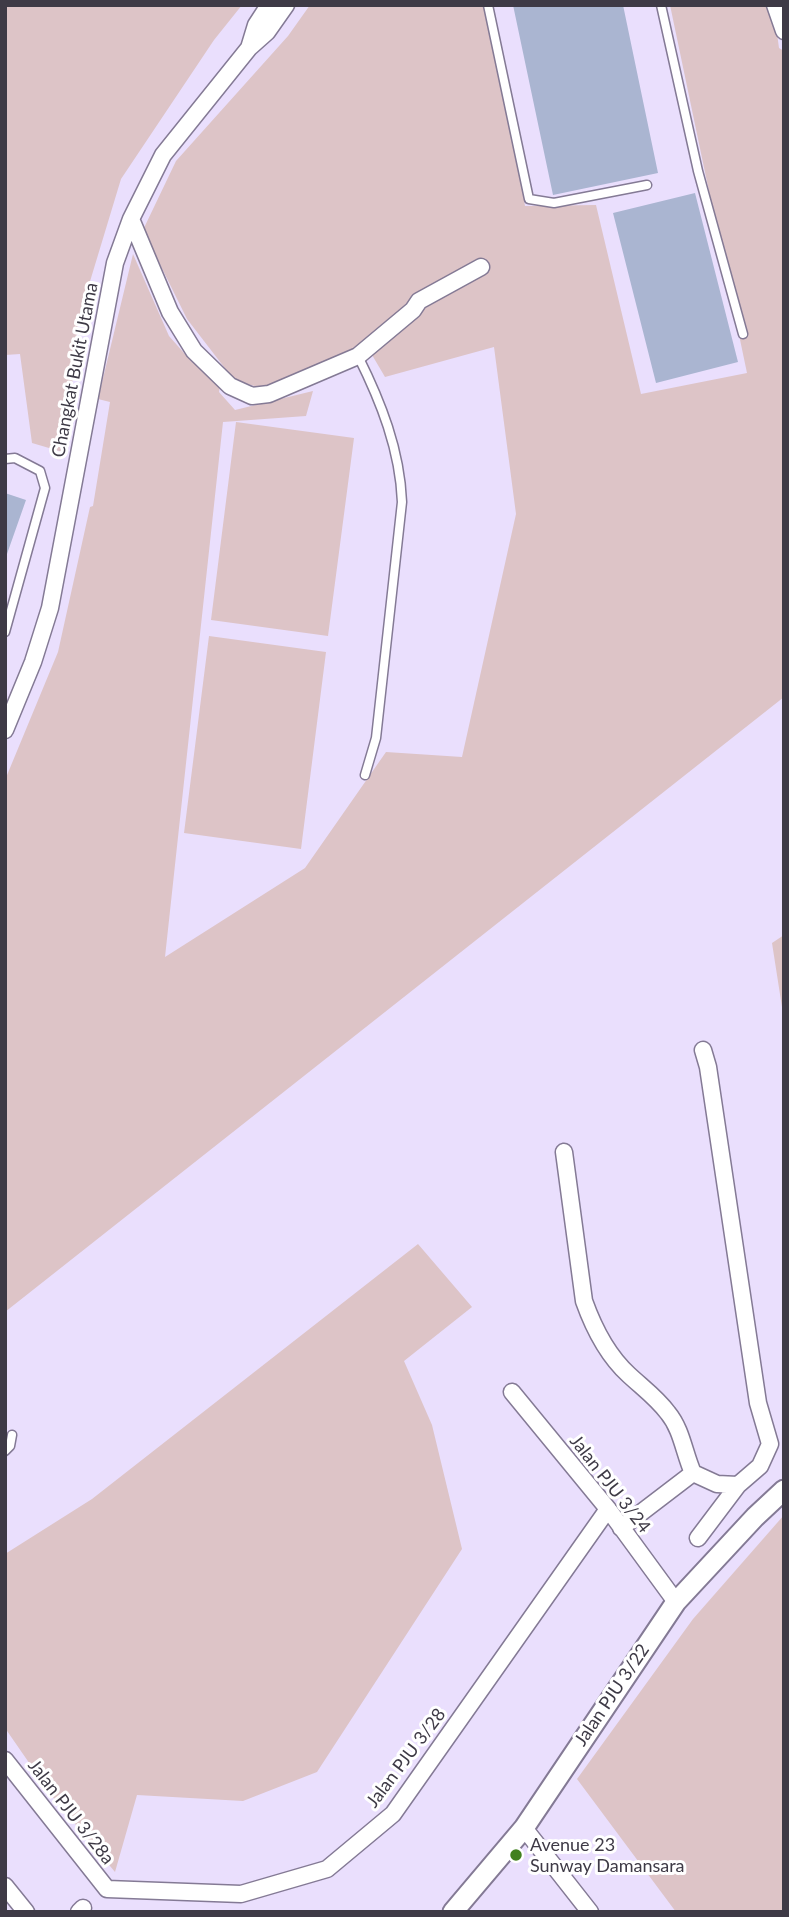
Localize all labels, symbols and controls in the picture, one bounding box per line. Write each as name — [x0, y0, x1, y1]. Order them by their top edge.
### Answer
street label: Changkat Bukit Utama — [47, 281, 103, 459]
street label: Jalan PJU 3/24 — [565, 1431, 655, 1537]
street label: Jalan PJU 3/22 — [570, 1640, 654, 1750]
street label: Jalan PJU 3/28 — [362, 1704, 450, 1812]
street label: Jalan PJU 3/28a — [23, 1755, 119, 1869]
place label: Avenue 23 Sunway Damansara — [530, 1834, 685, 1876]
marker: Avenue 23 Sunway Damansara — [508, 1847, 524, 1863]

